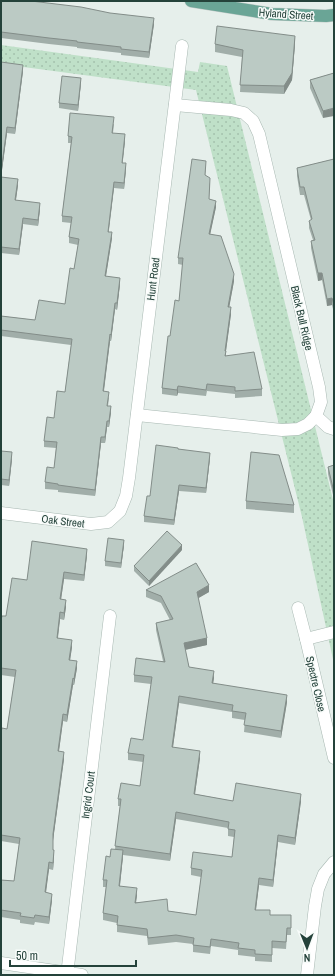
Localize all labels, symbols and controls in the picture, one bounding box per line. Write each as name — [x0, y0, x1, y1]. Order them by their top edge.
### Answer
street label: Hyland Street — [258, 5, 314, 23]
street label: Hunt Road — [143, 257, 163, 301]
street label: Black Bull Ridge — [288, 284, 316, 352]
street label: Oak Street — [41, 511, 86, 531]
street label: Spectre Close — [303, 655, 329, 713]
street label: Ingrid Court — [78, 770, 98, 819]
north arrow — [287, 928, 327, 968]
scale bar — [10, 942, 136, 968]
text: 50 m — [16, 948, 38, 964]
text: N — [304, 951, 311, 965]

